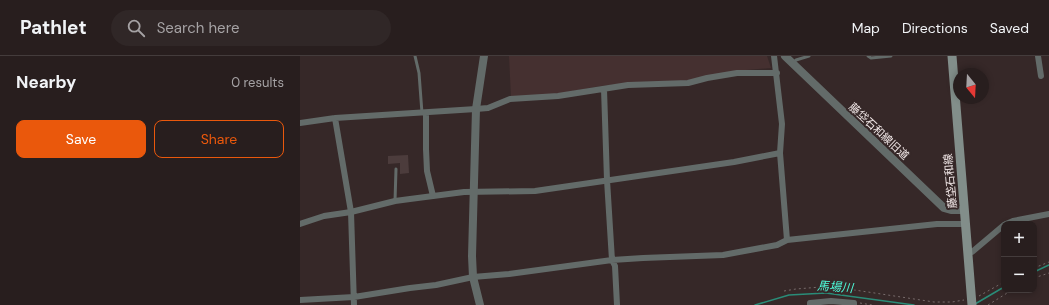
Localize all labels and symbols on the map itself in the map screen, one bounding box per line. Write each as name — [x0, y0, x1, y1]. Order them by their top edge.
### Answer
north arrow — [953, 68, 989, 104]
street label: 藤垈石和線旧道 — [846, 100, 912, 162]
street label: 藤垈石和線 — [941, 153, 959, 209]
water label: 馬場川 — [816, 278, 856, 296]

